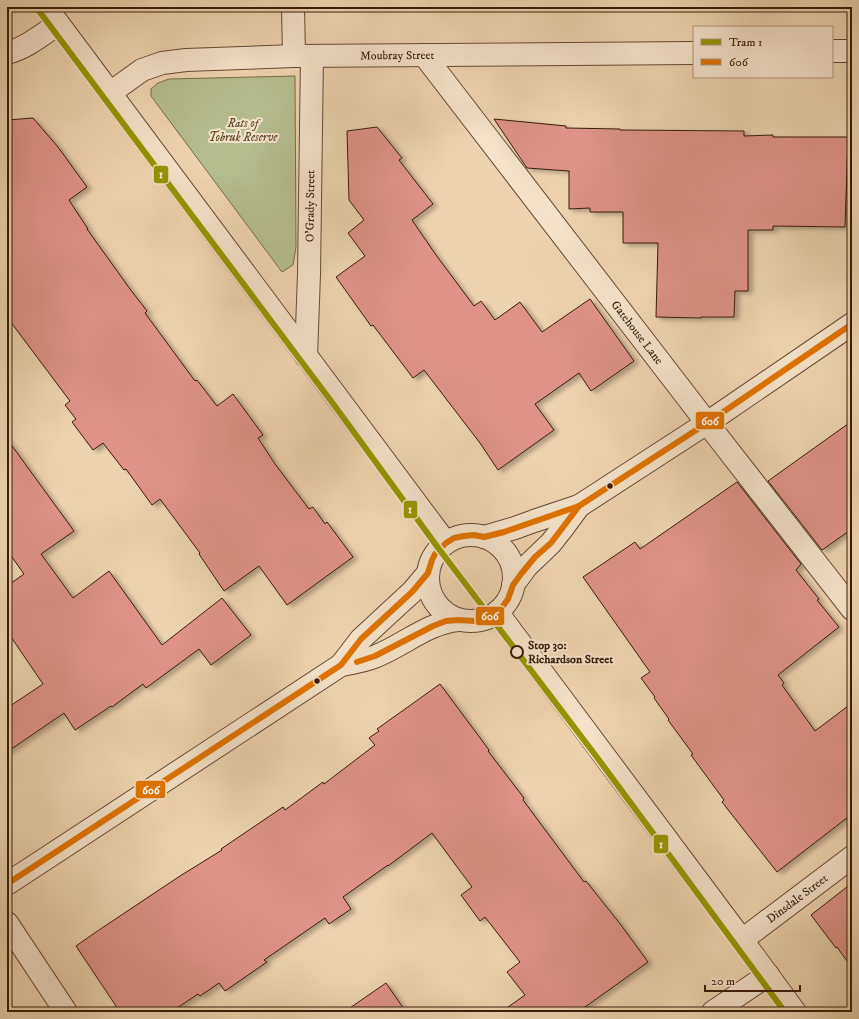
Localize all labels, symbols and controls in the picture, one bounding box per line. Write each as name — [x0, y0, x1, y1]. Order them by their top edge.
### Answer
legend — [693, 26, 833, 78]
text: Tram 1 — [729, 35, 762, 50]
street label: Moubray Street — [360, 48, 434, 64]
text: 606 — [729, 55, 749, 70]
park label: Rats of Tobruk Reserve — [209, 116, 278, 145]
line badge: 1 — [153, 165, 169, 184]
text: 1 — [159, 168, 163, 182]
street label: O'Grady Street — [302, 170, 318, 242]
street label: Gatehouse Lane — [608, 298, 666, 368]
line badge: 606 — [695, 411, 725, 430]
text: 606 — [701, 415, 720, 429]
unlabelled marker — [605, 481, 615, 491]
line badge: 1 — [403, 500, 418, 519]
text: 1 — [408, 503, 412, 517]
line badge: 606 — [475, 606, 505, 626]
text: 606 — [481, 610, 500, 624]
place label: Stop 30: Richardson Street — [528, 638, 613, 667]
marker: Stop 30: Richardson Street — [510, 645, 524, 659]
unlabelled marker — [312, 676, 322, 686]
line badge: 606 — [135, 780, 166, 799]
text: 606 — [142, 784, 161, 798]
line badge: 1 — [653, 834, 669, 854]
text: 1 — [659, 838, 663, 852]
street label: Dinsdale Street — [764, 871, 831, 927]
scale bar — [705, 967, 800, 993]
text: 20 m — [711, 974, 735, 989]

